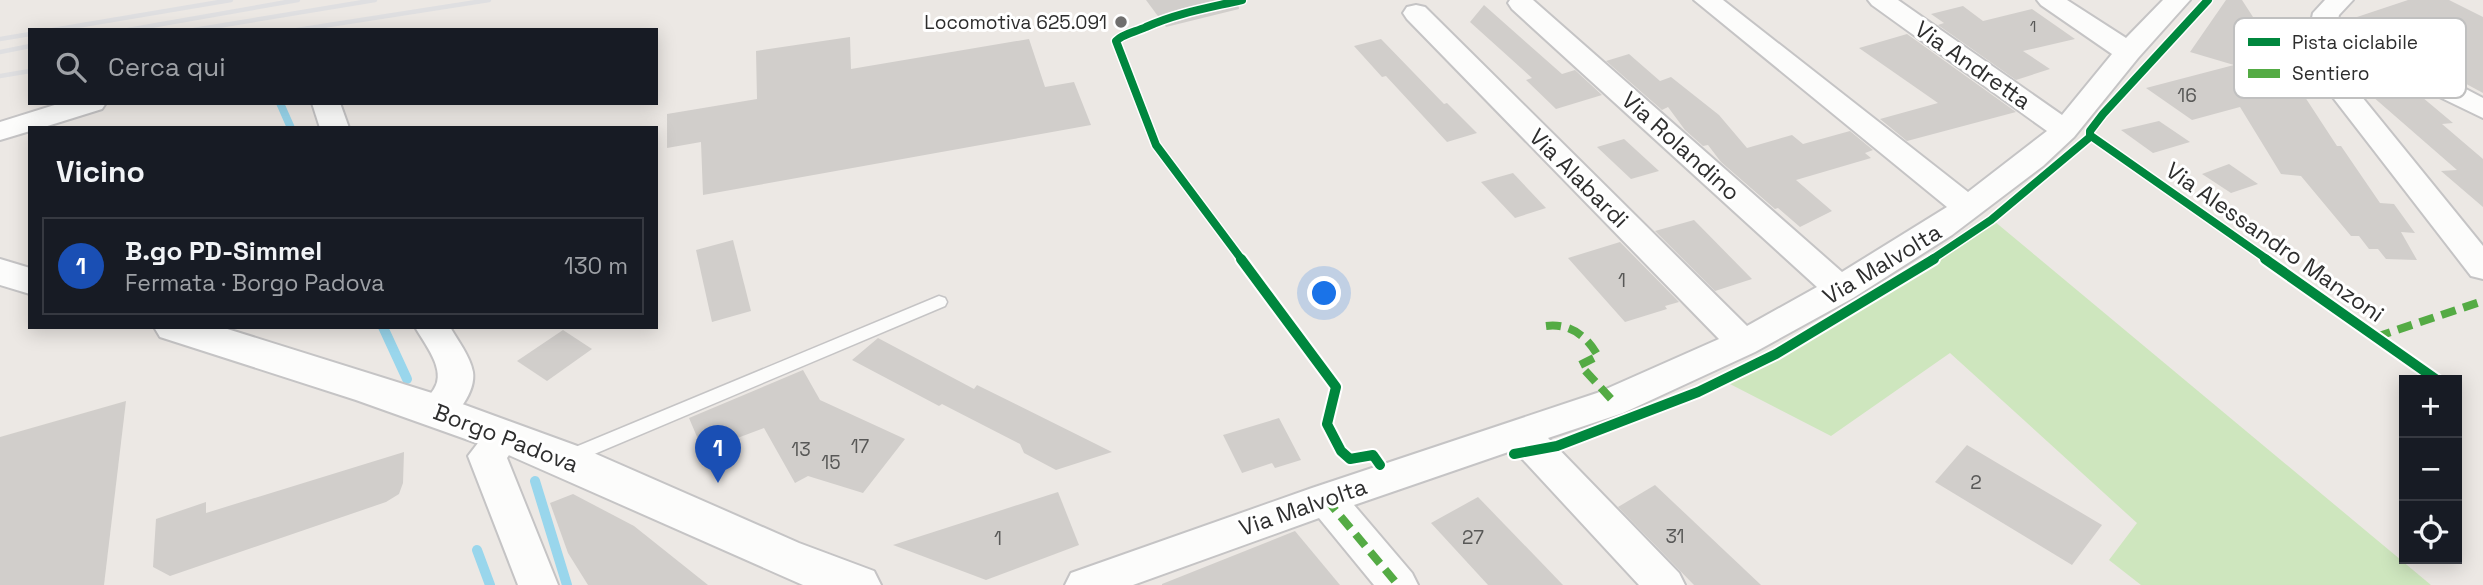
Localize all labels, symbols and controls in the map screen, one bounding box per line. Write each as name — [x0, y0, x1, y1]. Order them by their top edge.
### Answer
place label: Locomotiva 625.091 — [924, 10, 1107, 35]
marker: Locomotiva 625.091 — [1113, 14, 1129, 30]
street label: Via Andretta — [1909, 14, 2037, 116]
house number: 1 — [2030, 16, 2036, 37]
legend — [2234, 18, 2466, 98]
search box — [28, 28, 658, 105]
text: Pista ciclabile — [2292, 30, 2418, 55]
icon: search — [52, 48, 90, 86]
text: Cerca qui — [108, 50, 226, 84]
text: Sentiero — [2292, 61, 2369, 86]
house number: 16 — [2177, 83, 2197, 108]
street label: Via Rolandino — [1615, 85, 1747, 207]
street label: Via Alabardi — [1523, 122, 1635, 234]
text: Vicino — [56, 152, 145, 191]
street label: Via Alessandro Manzoni — [2160, 155, 2390, 329]
street label: Via Malvolta — [1817, 217, 1947, 311]
text: B.go PD-Simmel — [125, 234, 322, 268]
text: 1 — [76, 251, 86, 281]
text: 130 m — [564, 251, 628, 281]
text: Fermata · Borgo Padova — [125, 268, 385, 298]
house number: 1 — [1618, 268, 1626, 293]
your location — [1307, 276, 1341, 310]
map controls — [2399, 375, 2462, 564]
button: + — [2399, 375, 2462, 438]
street label: Borgo Padova — [429, 397, 583, 479]
pin: 1 — [695, 425, 741, 483]
house number: 17 — [851, 434, 870, 459]
house number: 13 — [791, 437, 811, 462]
button: − — [2399, 438, 2462, 501]
house number: 15 — [821, 450, 841, 475]
house number: 2 — [1970, 470, 1982, 495]
street label: Via Malvolta — [1235, 471, 1371, 543]
button: locate — [2399, 501, 2462, 564]
house number: 31 — [1665, 524, 1685, 549]
house number: 27 — [1462, 525, 1484, 550]
house number: 1 — [994, 526, 1002, 551]

